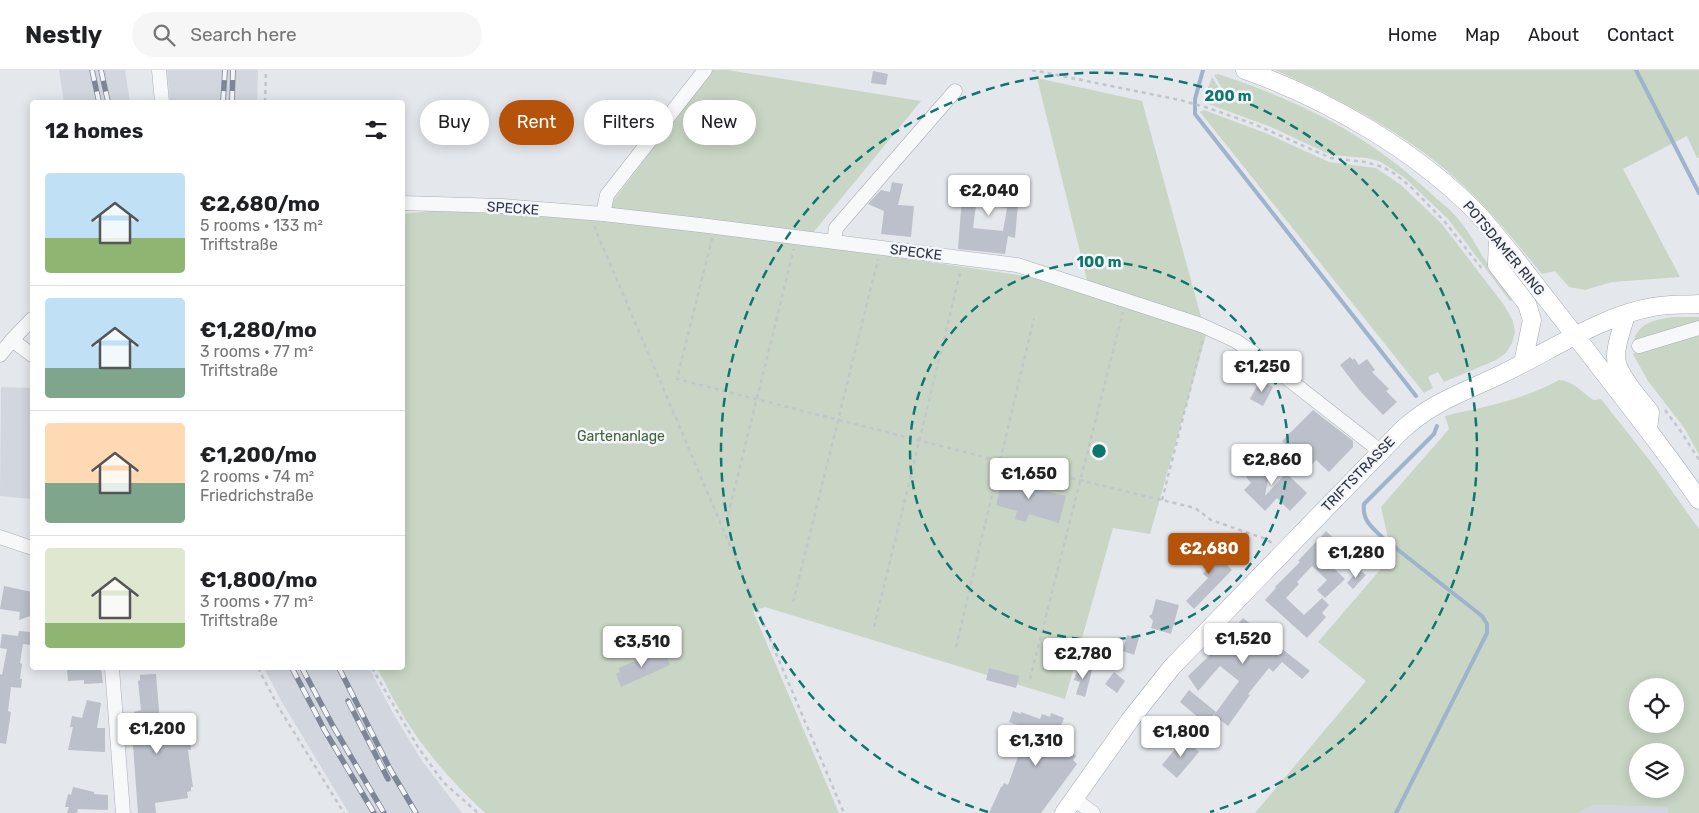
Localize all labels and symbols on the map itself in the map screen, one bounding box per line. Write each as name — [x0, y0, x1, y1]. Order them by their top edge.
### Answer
text: 200 m — [1204, 87, 1252, 105]
pin: €2,040 — [948, 174, 1030, 217]
street label: SPECKE — [486, 198, 540, 219]
street label: POTSDAMER RING — [1459, 198, 1548, 299]
street label: SPECKE — [889, 241, 943, 264]
text: 100 m — [1077, 253, 1121, 271]
pin: €1,250 — [1221, 350, 1303, 393]
park label: Gartenanlage — [577, 428, 665, 445]
street label: TRIFTSTRASSE — [1318, 433, 1399, 516]
centre of rings — [1090, 442, 1108, 460]
pin: €2,860 — [1231, 444, 1313, 486]
pin: €1,650 — [988, 458, 1070, 500]
pin: €2,680 — [1168, 532, 1250, 575]
pin: €1,280 — [1315, 536, 1397, 579]
pin: €1,520 — [1202, 622, 1284, 665]
pin: €3,510 — [601, 626, 683, 668]
pin: €2,780 — [1042, 638, 1124, 680]
pin: €1,200 — [116, 712, 198, 755]
pin: €1,800 — [1140, 716, 1222, 758]
pin: €1,310 — [995, 724, 1077, 767]

